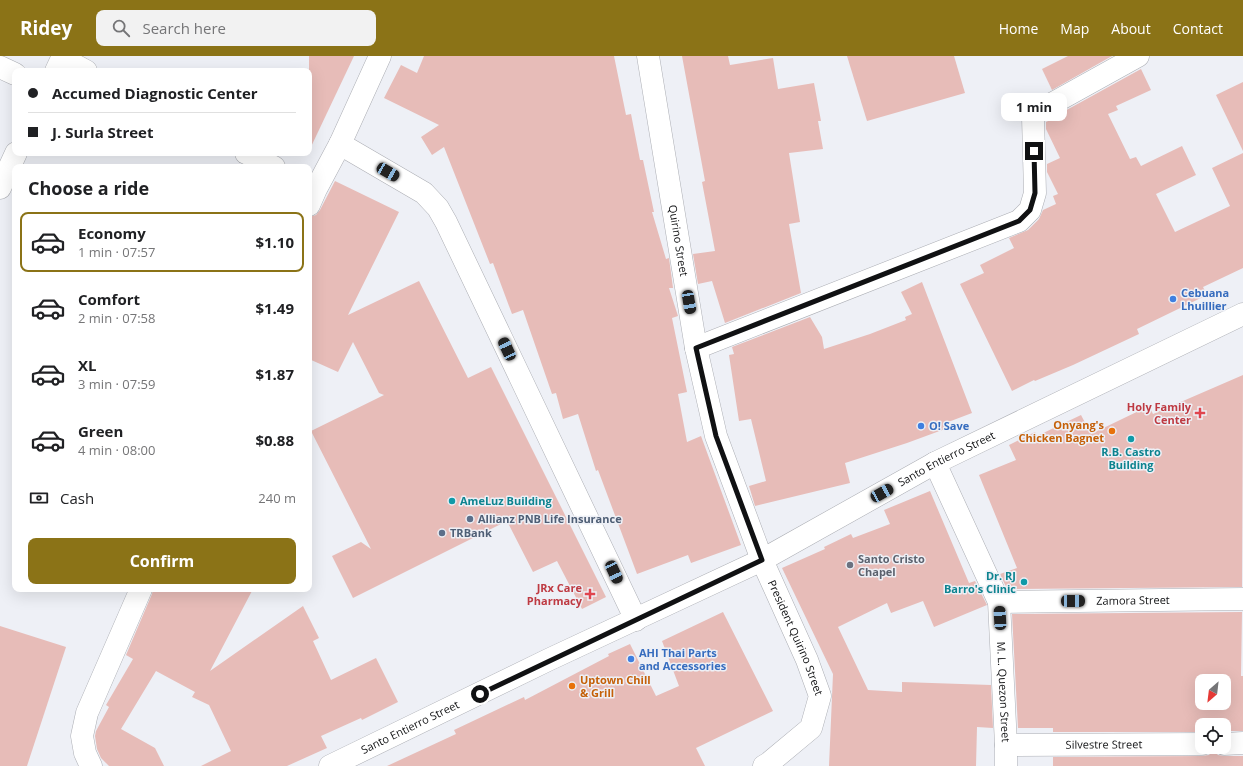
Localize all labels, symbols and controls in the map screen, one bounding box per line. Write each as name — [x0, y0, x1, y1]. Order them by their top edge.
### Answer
search box — [96, 10, 376, 46]
text: Ridey — [20, 15, 72, 41]
icon: search — [110, 17, 132, 39]
text: Search here — [142, 18, 226, 38]
text: Home — [999, 19, 1038, 38]
text: Map — [1060, 19, 1089, 38]
text: About — [1111, 19, 1151, 38]
text: Contact — [1173, 19, 1223, 38]
text: Accumed Diagnostic Center — [52, 83, 258, 103]
callout: 1 min — [1001, 93, 1067, 121]
text: 1 min — [1016, 98, 1052, 116]
text: J. Surla Street — [52, 122, 153, 142]
route end — [1025, 142, 1043, 160]
car — [375, 161, 401, 183]
text: Choose a ride — [28, 176, 149, 200]
street label: Quirino Street — [666, 204, 692, 277]
text: Economy — [78, 223, 146, 243]
icon: car — [30, 224, 66, 260]
text: $1.10 — [255, 232, 294, 252]
text: 1 min · 07:57 — [78, 243, 155, 261]
place label: Cebuana Lhuillier — [1181, 285, 1229, 313]
text: Comfort — [78, 289, 140, 309]
car — [681, 289, 697, 315]
icon: car — [30, 290, 66, 326]
marker: Cebuana Lhuillier — [1168, 294, 1178, 304]
text: $1.49 — [255, 298, 294, 318]
text: 2 min · 07:58 — [78, 309, 155, 327]
car — [496, 336, 518, 362]
text: XL — [78, 355, 96, 375]
icon: car — [30, 356, 66, 392]
text: $1.87 — [255, 364, 294, 384]
text: 3 min · 07:59 — [78, 375, 155, 393]
place label: Holy Family Center — [1127, 399, 1192, 427]
marker: Holy Family Center — [1194, 407, 1206, 419]
place label: Onyang's Chicken Bagnet — [1019, 417, 1105, 445]
place label: O! Save — [929, 418, 970, 433]
text: Green — [78, 421, 123, 441]
marker: O! Save — [916, 421, 926, 431]
icon: car — [30, 422, 66, 458]
marker: Onyang's Chicken Bagnet — [1107, 426, 1117, 436]
street label: Santo Entierro Street — [895, 427, 997, 489]
text: $0.88 — [255, 430, 294, 450]
marker: R.B. Castro Building — [1126, 434, 1136, 444]
text: 4 min · 08:00 — [78, 441, 155, 459]
place label: R.B. Castro Building — [1101, 444, 1161, 472]
car — [869, 482, 895, 504]
icon: cash — [28, 487, 50, 509]
text: Cash — [60, 488, 94, 508]
text: 240 m — [258, 489, 296, 507]
place label: AmeLuz Building — [460, 493, 552, 508]
marker: AmeLuz Building — [447, 496, 457, 506]
place label: Allianz PNB Life Insurance — [478, 511, 622, 526]
marker: Allianz PNB Life Insurance — [465, 514, 475, 524]
place label: TRBank — [450, 525, 492, 540]
marker: TRBank — [437, 528, 447, 538]
button: Confirm — [28, 538, 296, 584]
place label: Santo Cristo Chapel — [858, 551, 925, 579]
car — [603, 559, 625, 585]
marker: Santo Cristo Chapel — [845, 560, 855, 570]
place label: Dr. RJ Barro's Clinic — [944, 568, 1016, 596]
street label: President Quirino Street — [765, 577, 827, 697]
marker: Dr. RJ Barro's Clinic — [1019, 577, 1029, 587]
place label: JRx Care Pharmacy — [527, 580, 583, 608]
marker: JRx Care Pharmacy — [585, 589, 595, 599]
street label: Zamora Street — [1096, 592, 1170, 608]
car — [1061, 595, 1085, 607]
car — [993, 606, 1007, 630]
street label: M. L. Quezon Street — [994, 641, 1014, 743]
place label: AHI Thai Parts and Accessories — [639, 645, 727, 673]
marker: AHI Thai Parts and Accessories — [626, 654, 636, 664]
place label: Uptown Chill & Grill — [580, 672, 651, 700]
north arrow — [1195, 674, 1231, 710]
map controls — [1195, 674, 1231, 754]
marker: Uptown Chill & Grill — [567, 681, 577, 691]
route start — [471, 685, 489, 703]
street label: Santo Entierro Street — [358, 696, 461, 757]
button: locate — [1195, 718, 1231, 754]
street label: Silvestre Street — [1066, 736, 1143, 752]

